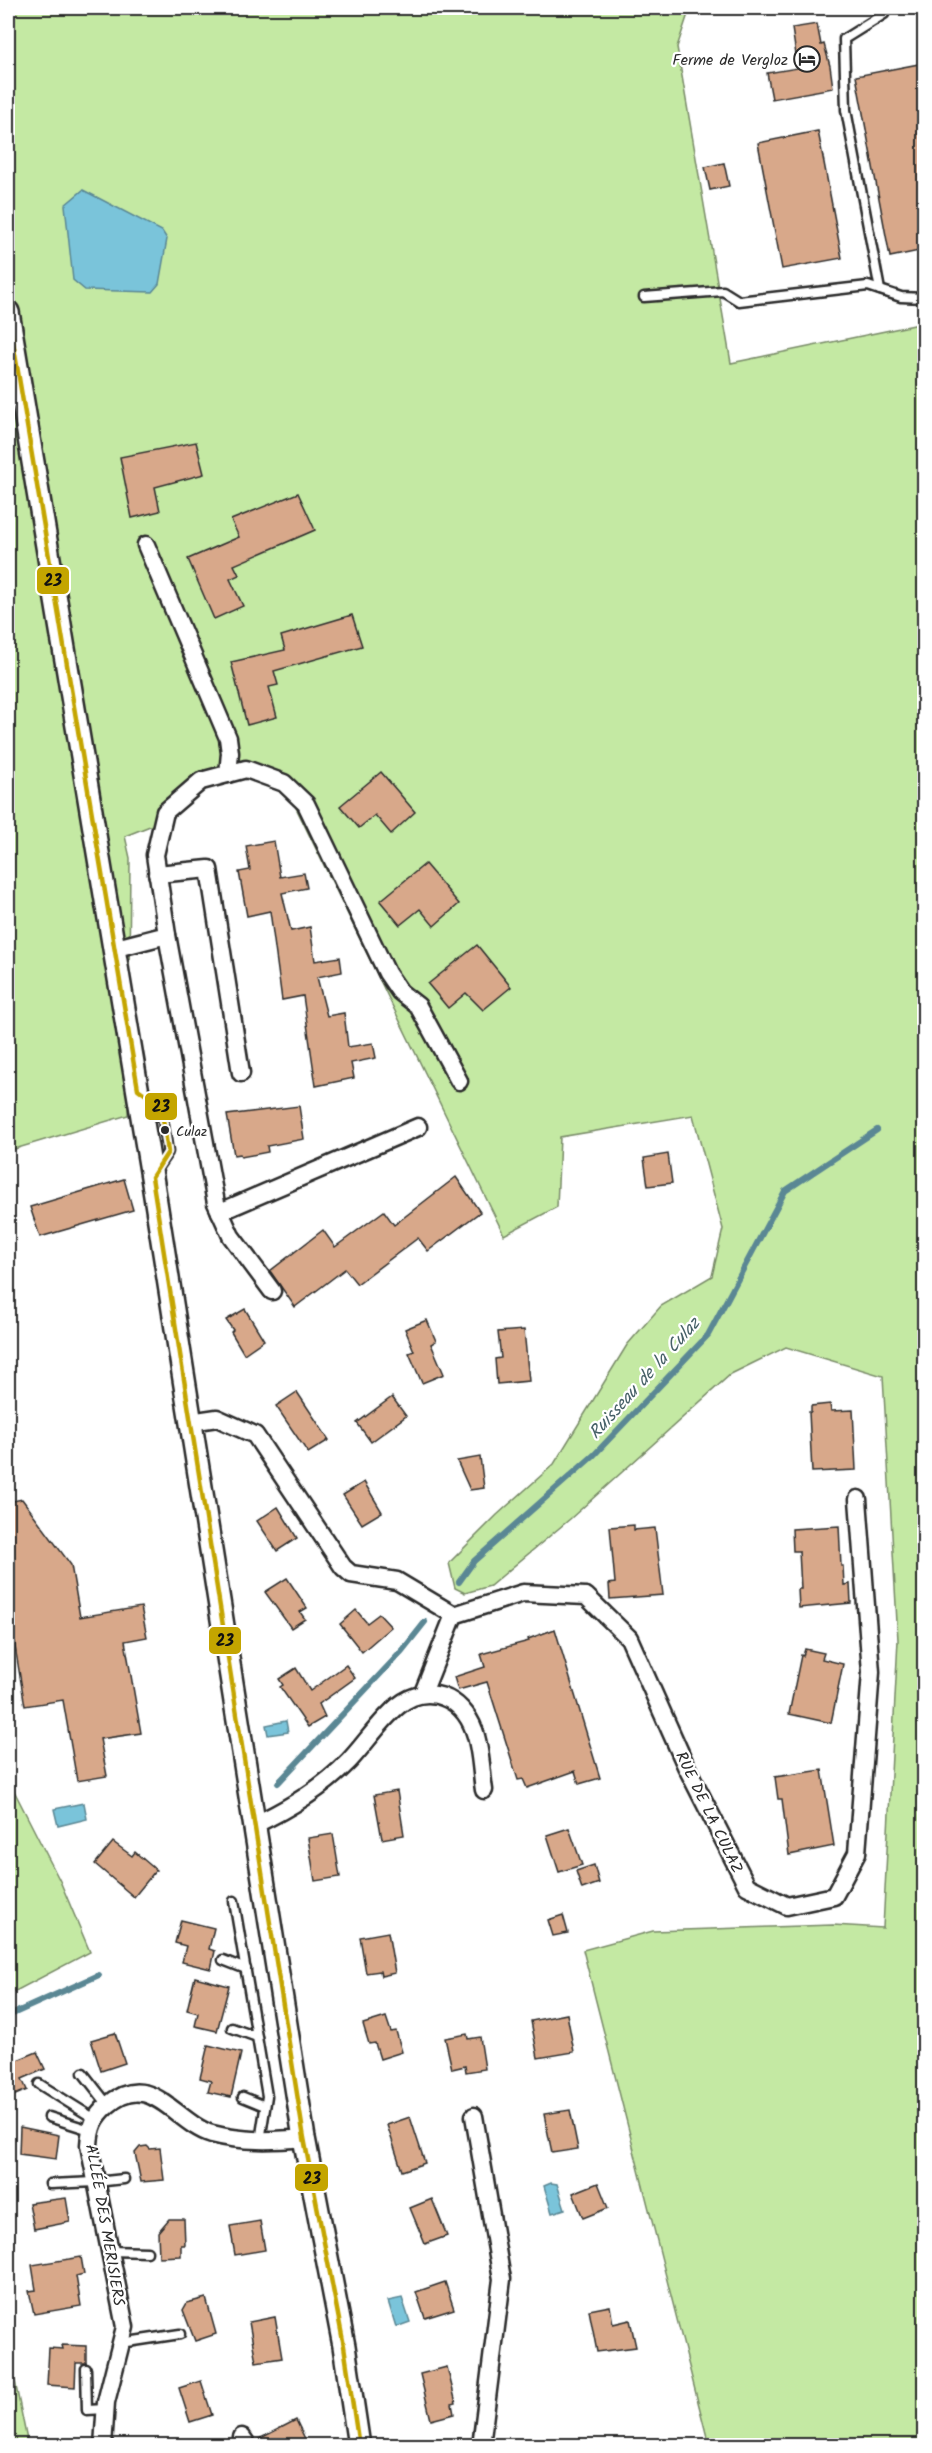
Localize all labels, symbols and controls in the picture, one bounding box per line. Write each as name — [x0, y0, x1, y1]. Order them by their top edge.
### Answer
hotel icon: Ferme de Vergloz — [792, 44, 822, 74]
place label: Ferme de Vergloz — [672, 48, 788, 73]
line badge: 23 — [36, 566, 70, 595]
text: 23 — [44, 569, 62, 594]
line badge: 23 — [144, 1092, 178, 1121]
text: 23 — [152, 1095, 170, 1120]
place label: Culaz — [176, 1121, 207, 1143]
marker: Culaz — [159, 1124, 171, 1136]
water label: Ruisseau de la Culaz — [582, 1310, 709, 1447]
line badge: 23 — [208, 1626, 242, 1655]
text: 23 — [216, 1629, 234, 1654]
street label: RUE DE LA CULAZ — [668, 1747, 749, 1878]
street label: ALLÉE DES MERISIERS — [78, 2142, 131, 2309]
line badge: 23 — [294, 2163, 329, 2192]
text: 23 — [303, 2167, 321, 2192]

